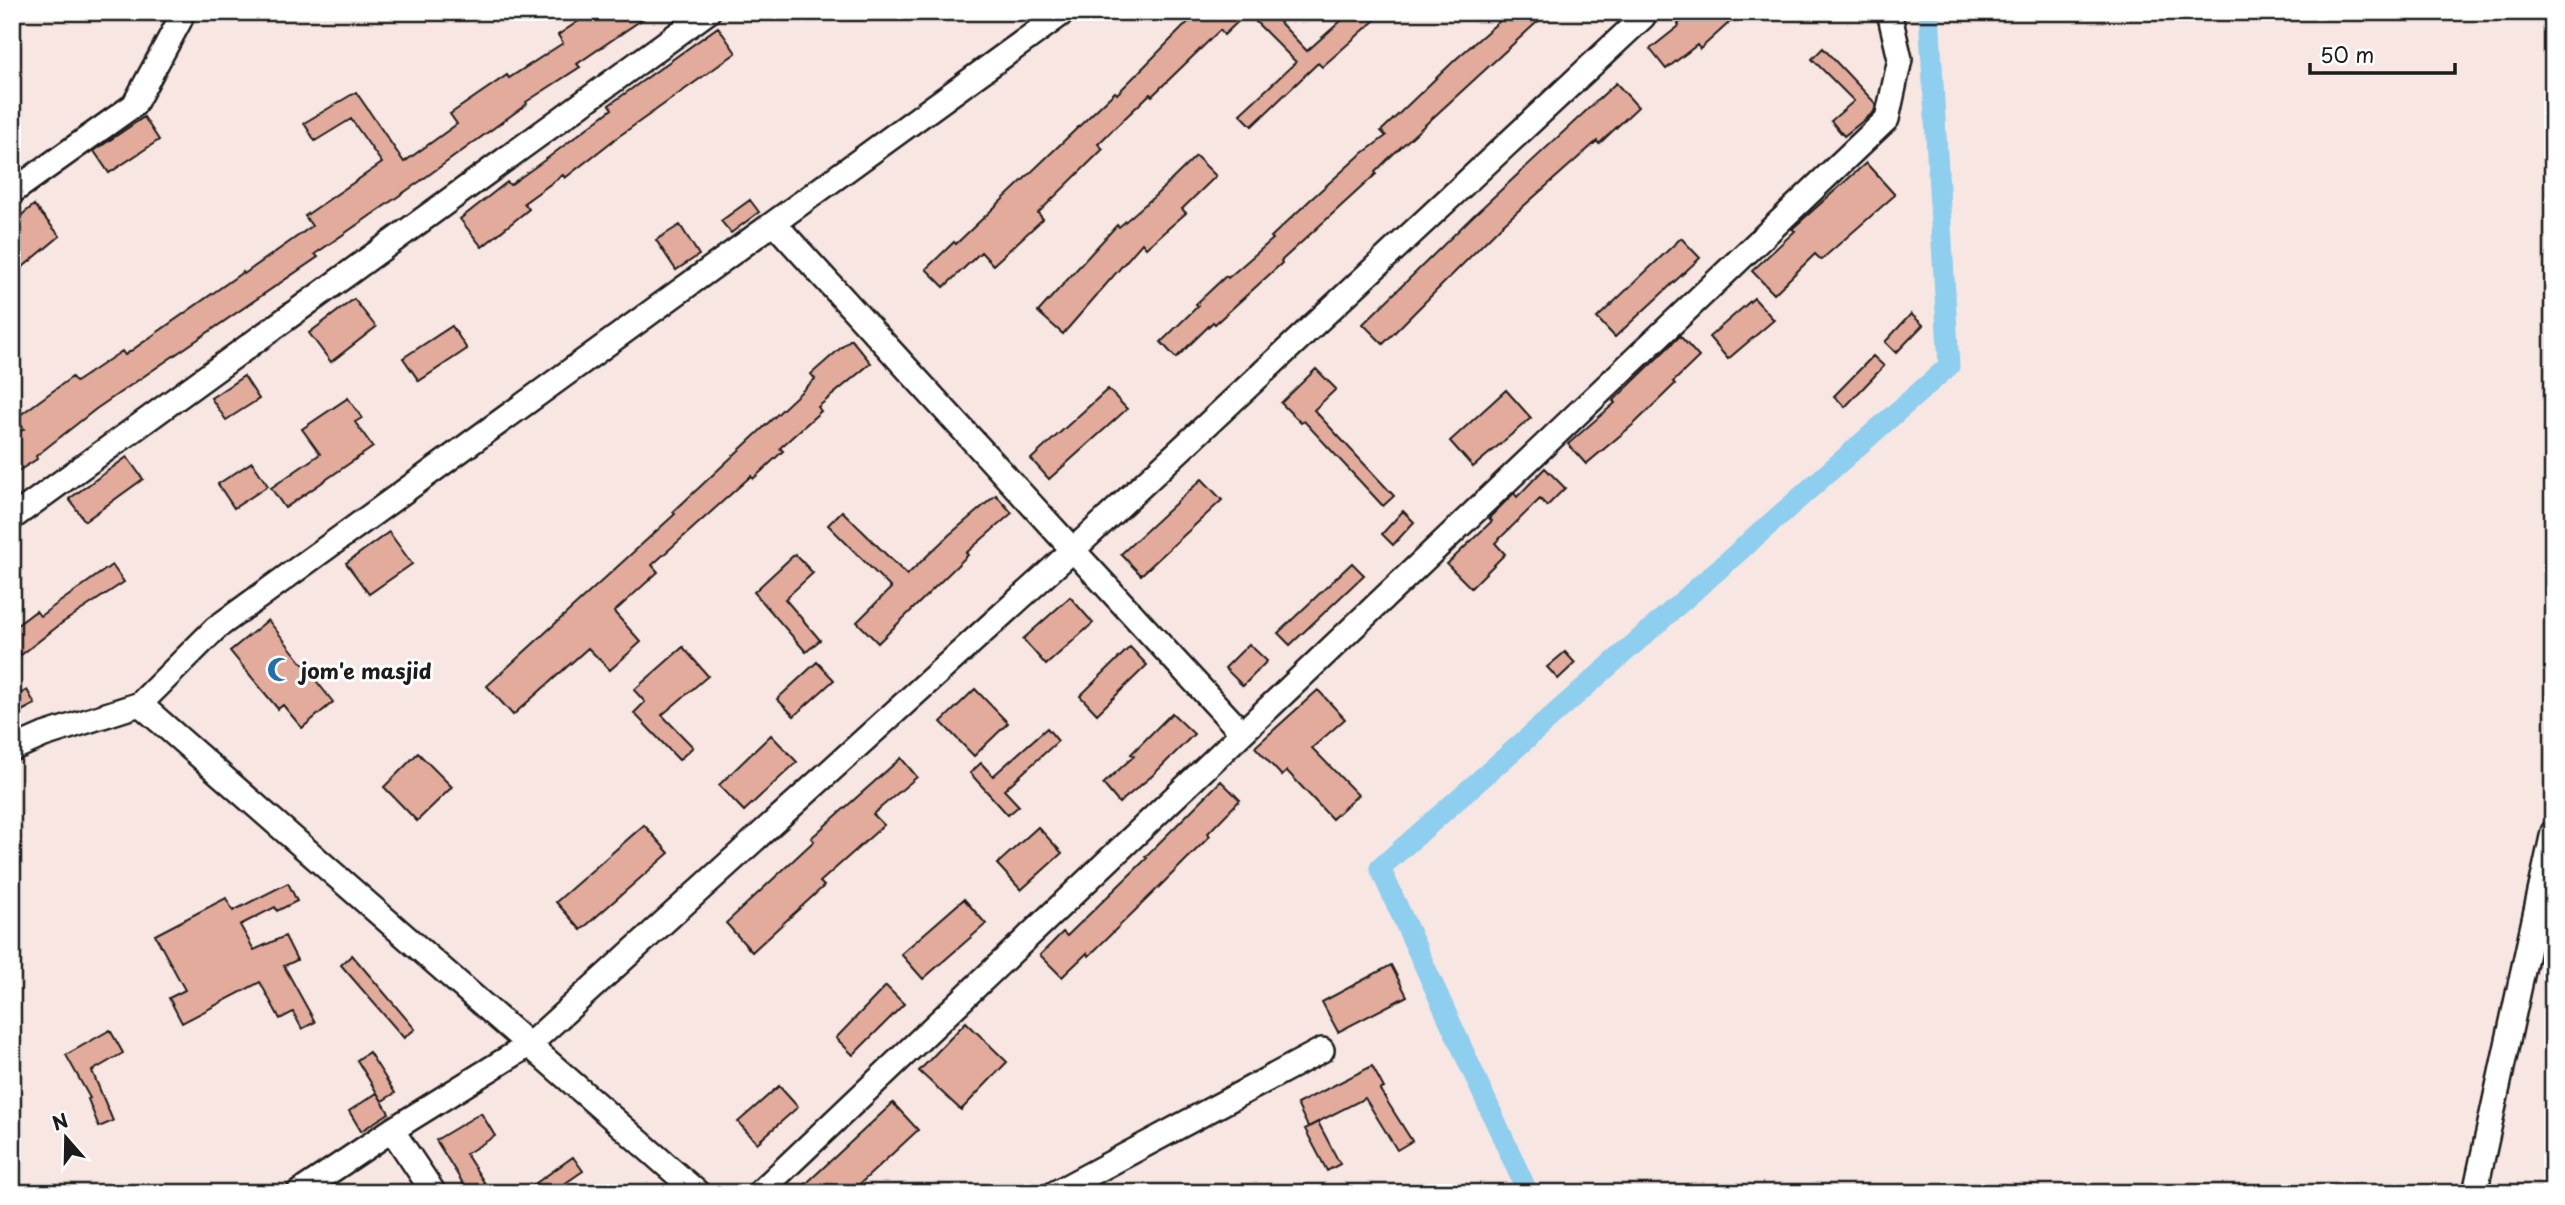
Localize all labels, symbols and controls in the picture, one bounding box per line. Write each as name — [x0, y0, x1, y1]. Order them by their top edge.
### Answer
scale bar — [2310, 32, 2455, 76]
text: 50 m — [2320, 38, 2374, 70]
place label: jom'e masjid — [297, 654, 432, 686]
mosque icon: jom'e masjid — [266, 656, 294, 684]
north arrow — [32, 1104, 102, 1174]
text: N — [48, 1105, 72, 1137]

